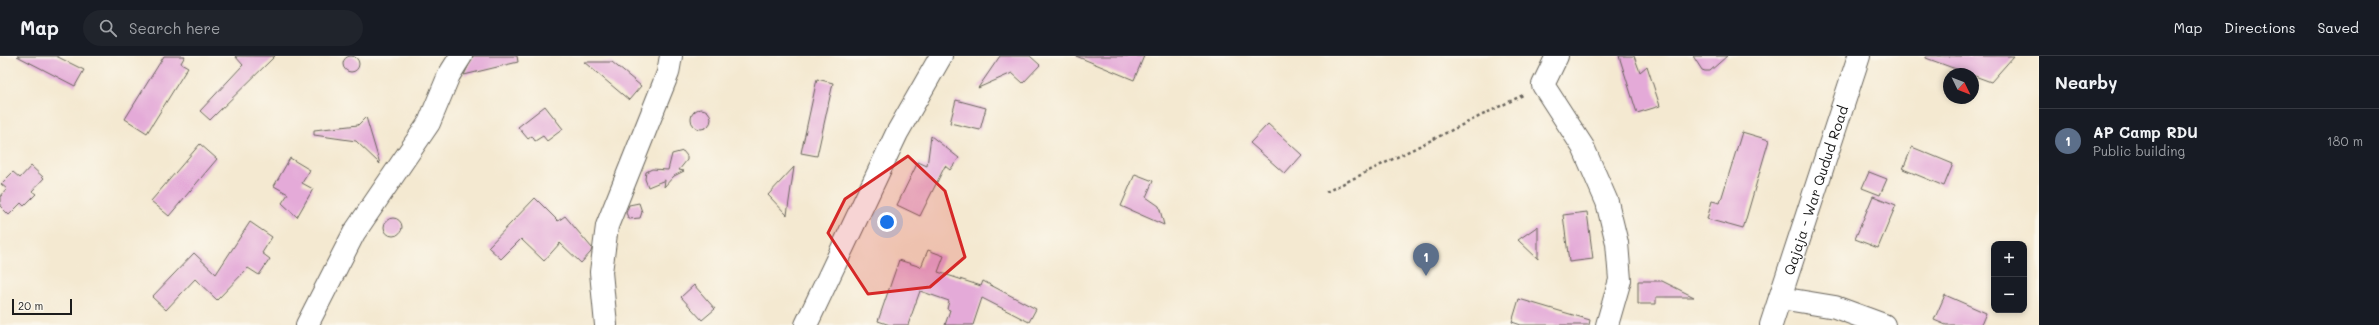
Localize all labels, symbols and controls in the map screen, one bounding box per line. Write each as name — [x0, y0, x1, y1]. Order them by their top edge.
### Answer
search box — [83, 10, 363, 46]
text: Map — [20, 15, 59, 40]
icon: search — [97, 17, 119, 39]
text: Search here — [129, 18, 220, 38]
text: Map — [2174, 18, 2202, 37]
text: Directions — [2224, 18, 2295, 37]
text: Saved — [2317, 18, 2359, 37]
north arrow — [1943, 68, 1979, 104]
text: Nearby — [2055, 71, 2117, 93]
street label: Qajaja - War Qudud Road — [1779, 103, 1852, 277]
text: AP Camp RDU — [2093, 122, 2198, 142]
text: 1 — [2065, 132, 2071, 149]
text: 180 m — [2327, 132, 2363, 149]
text: Public building — [2093, 142, 2185, 159]
your location — [877, 212, 897, 232]
map controls — [1991, 241, 2027, 313]
button: + — [1991, 241, 2027, 277]
pin: 1 — [1413, 243, 1439, 276]
button: − — [1991, 277, 2027, 313]
scale bar — [12, 297, 72, 316]
text: 20 m — [18, 298, 43, 313]

